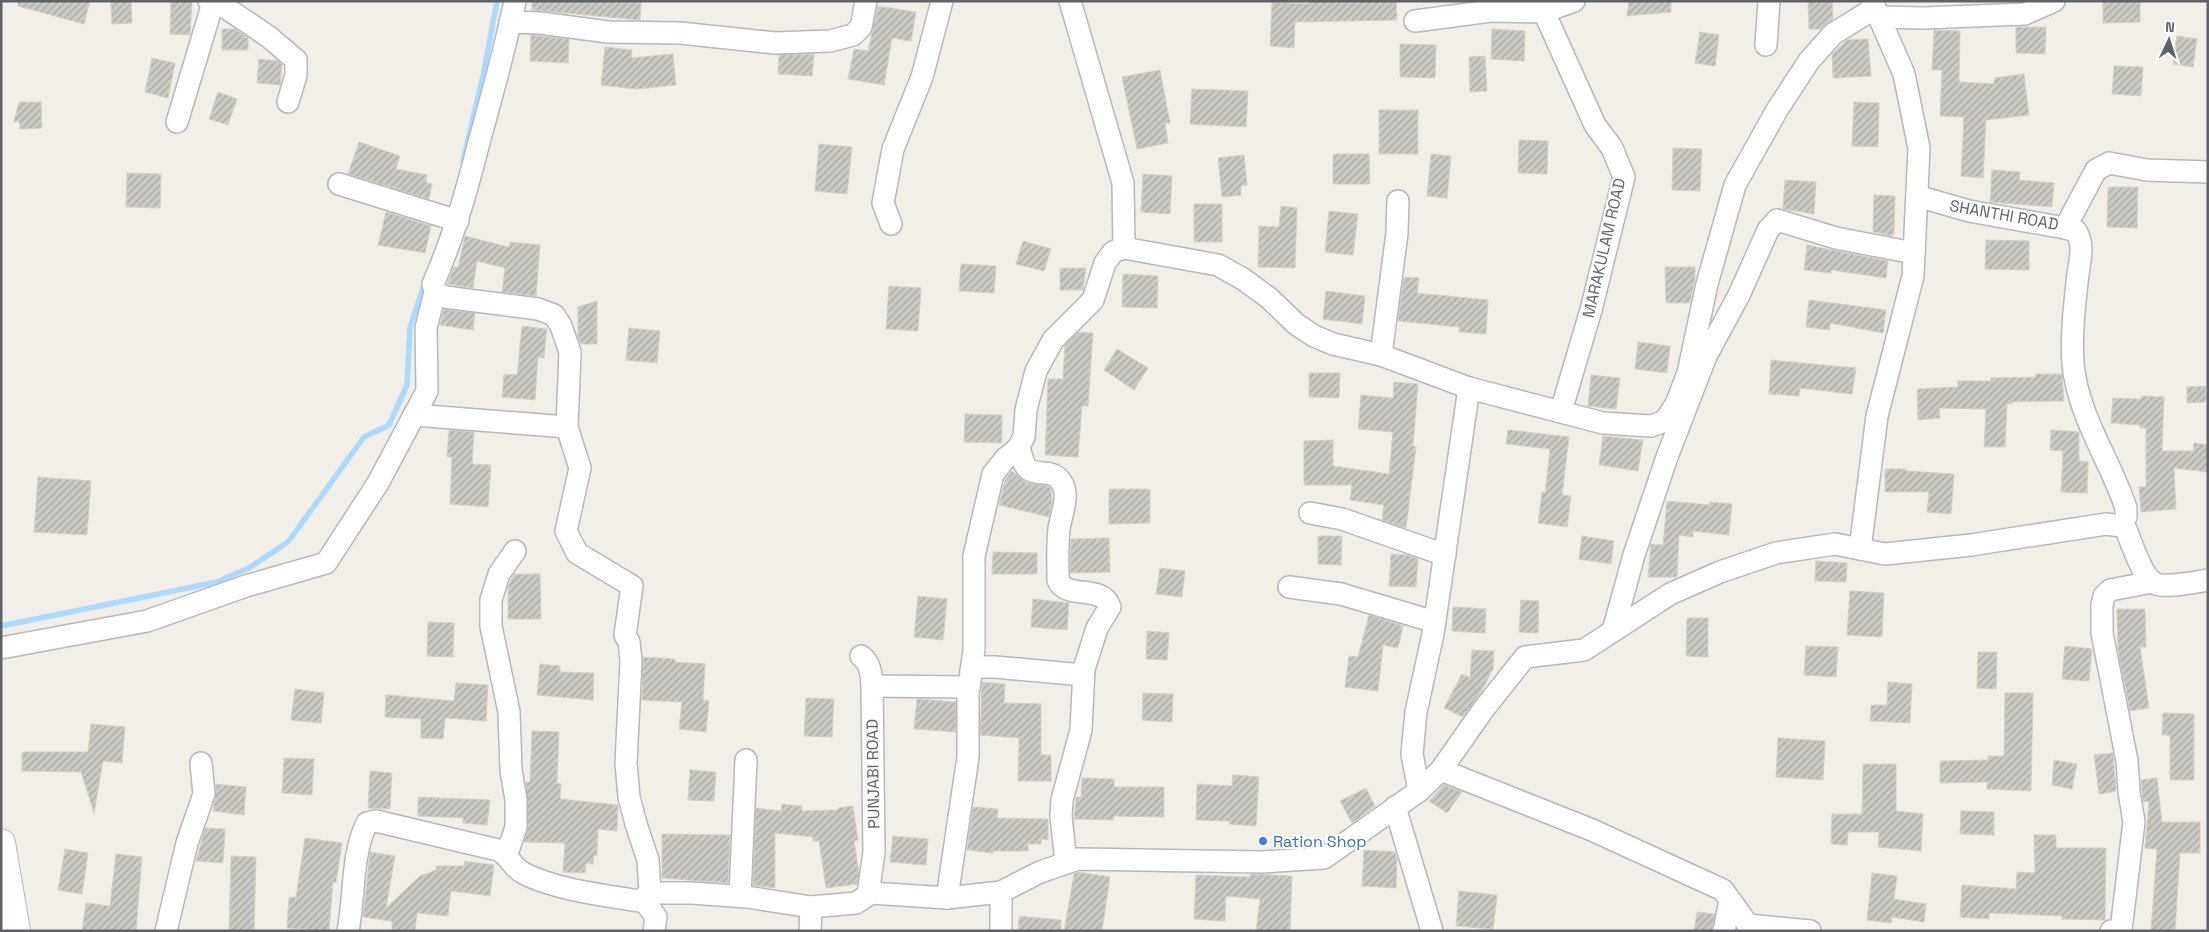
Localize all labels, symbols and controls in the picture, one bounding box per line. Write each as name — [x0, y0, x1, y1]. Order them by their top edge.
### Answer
north arrow — [2144, 15, 2194, 65]
text: N — [2165, 18, 2175, 36]
street label: MARAKULAM ROAD — [1578, 176, 1630, 320]
street label: SHANTHI ROAD — [1948, 195, 2060, 235]
street label: PUNJABI ROAD — [862, 719, 884, 829]
place label: Ration Shop — [1273, 831, 1367, 852]
marker: Ration Shop — [1257, 835, 1269, 847]

